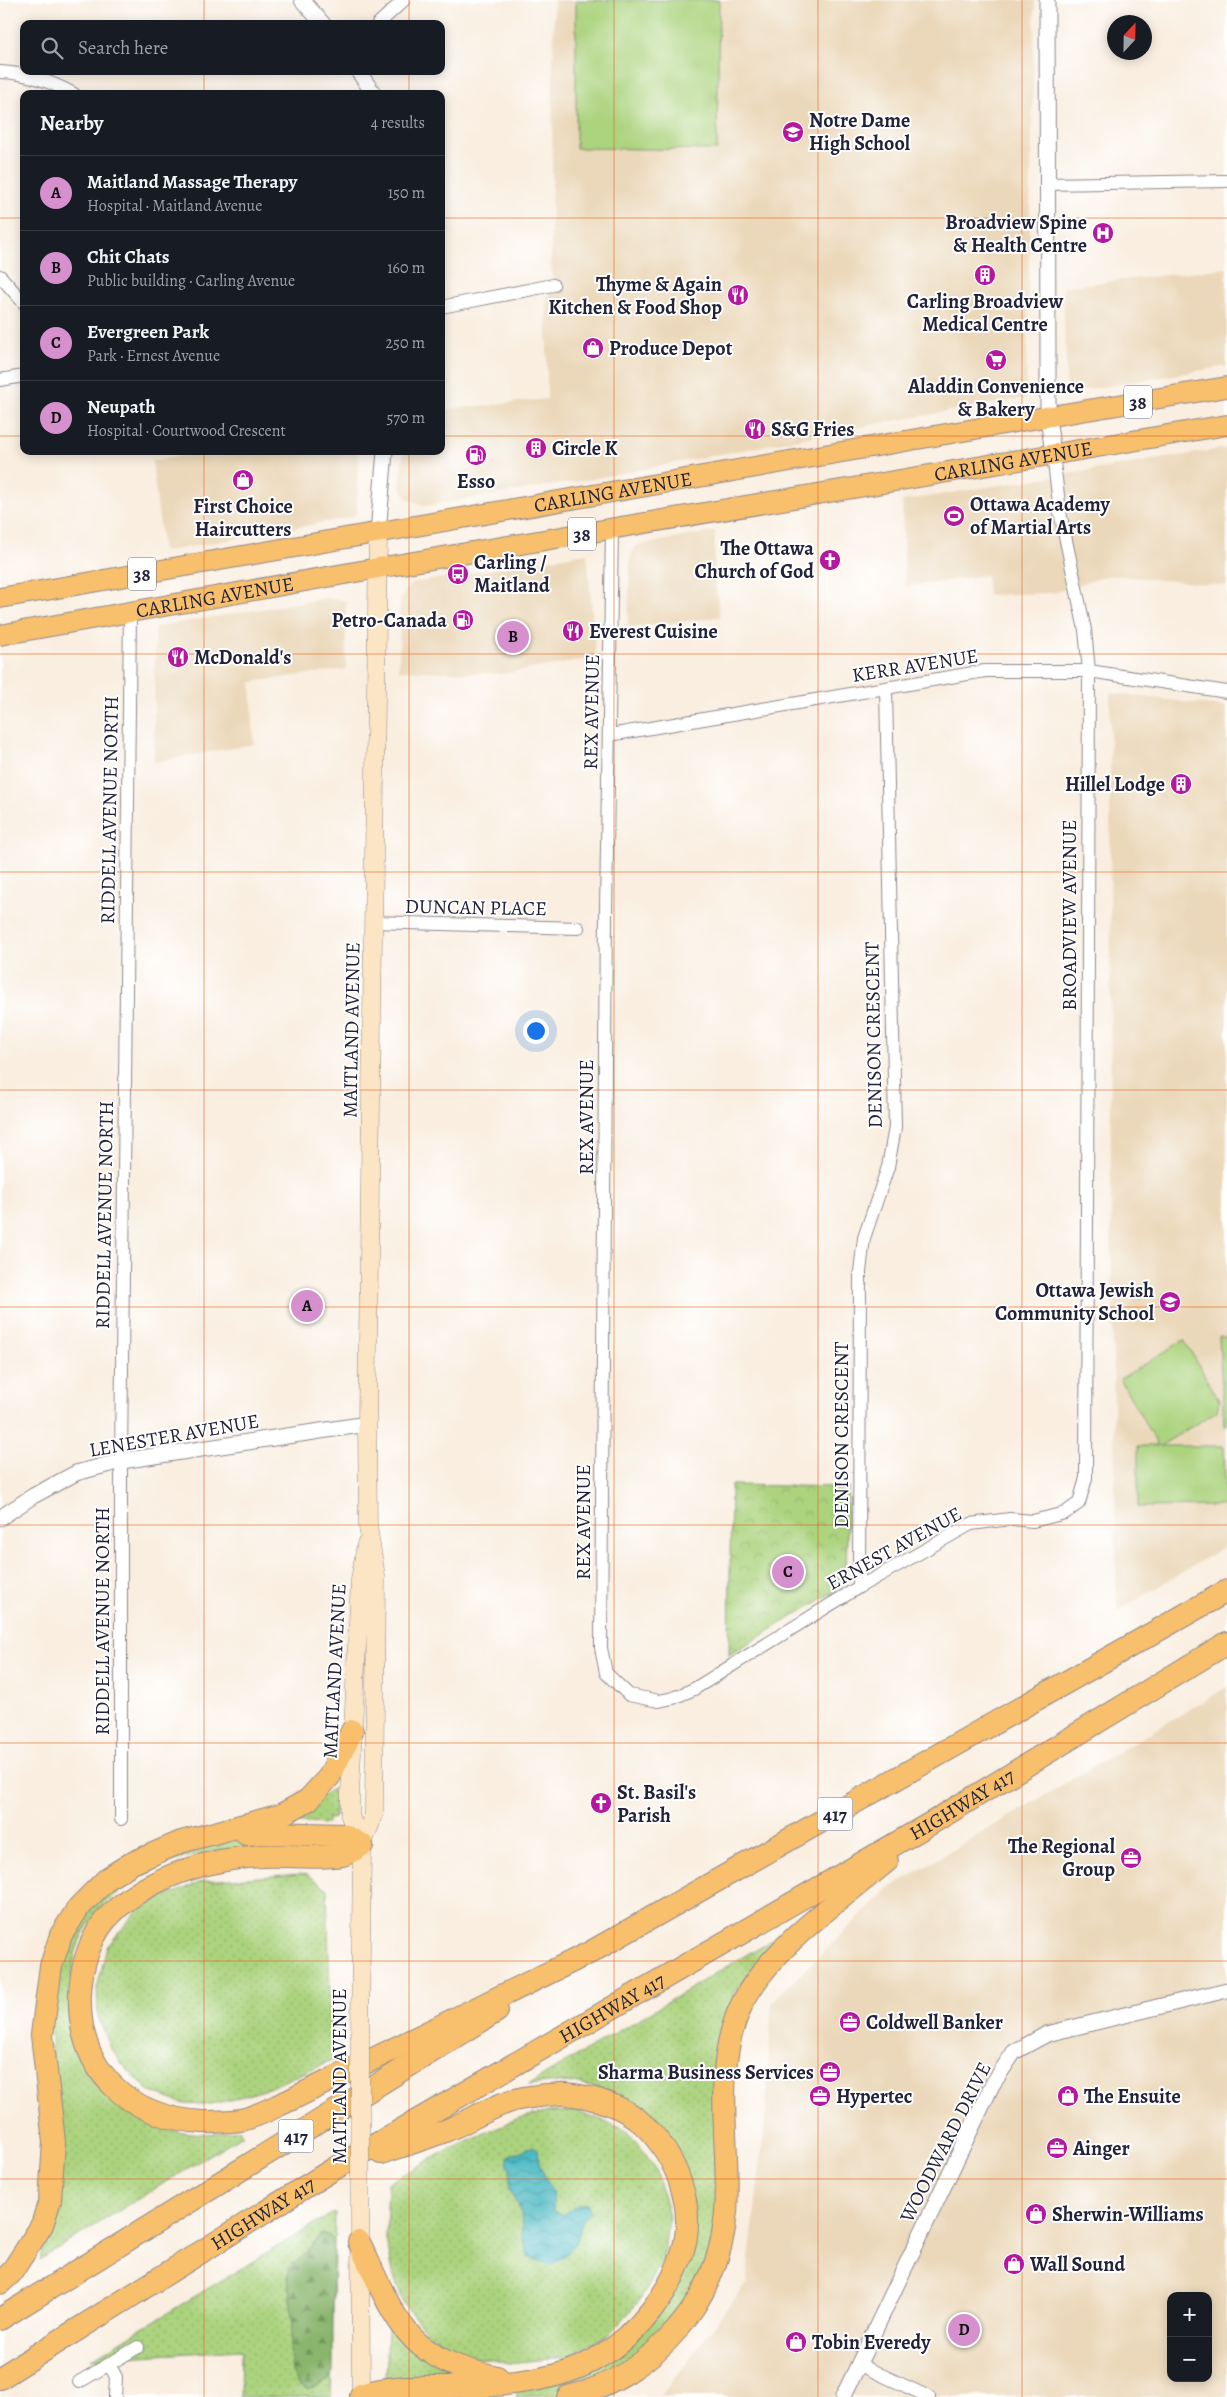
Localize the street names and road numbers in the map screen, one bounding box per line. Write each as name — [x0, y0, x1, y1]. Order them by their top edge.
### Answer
road number: 38 — [1124, 386, 1152, 418]
street label: CARLING AVENUE — [932, 435, 1094, 488]
street label: CARLING AVENUE — [532, 465, 694, 519]
road number: 38 — [568, 518, 596, 550]
road number: 38 — [128, 558, 156, 590]
street label: CARLING AVENUE — [134, 570, 296, 625]
street label: KERR AVENUE — [850, 642, 980, 689]
street label: REX AVENUE — [577, 654, 606, 770]
street label: RIDDELL AVENUE NORTH — [94, 696, 125, 924]
street label: BROADVIEW AVENUE — [1056, 819, 1083, 1011]
street label: DUNCAN PLACE — [405, 893, 547, 922]
street label: DENISON CRESCENT — [858, 941, 889, 1129]
street label: MAITLAND AVENUE — [336, 942, 367, 1118]
street label: REX AVENUE — [573, 1059, 600, 1175]
street label: RIDDELL AVENUE NORTH — [89, 1101, 120, 1329]
street label: DENISON CRESCENT — [828, 1342, 855, 1528]
street label: LENESTER AVENUE — [87, 1407, 261, 1464]
street label: REX AVENUE — [570, 1464, 597, 1580]
street label: ERNEST AVENUE — [822, 1500, 967, 1597]
street label: RIDDELL AVENUE NORTH — [89, 1507, 116, 1735]
street label: MAITLAND AVENUE — [316, 1583, 353, 1759]
street label: HIGHWAY 417 — [904, 1762, 1020, 1847]
road number: 417 — [818, 1798, 852, 1830]
street label: HIGHWAY 417 — [554, 1967, 671, 2050]
street label: MAITLAND AVENUE — [326, 1988, 353, 2164]
street label: WOODWARD DRIVE — [893, 2058, 998, 2228]
road number: 417 — [278, 2120, 314, 2152]
street label: HIGHWAY 417 — [206, 2171, 321, 2257]

